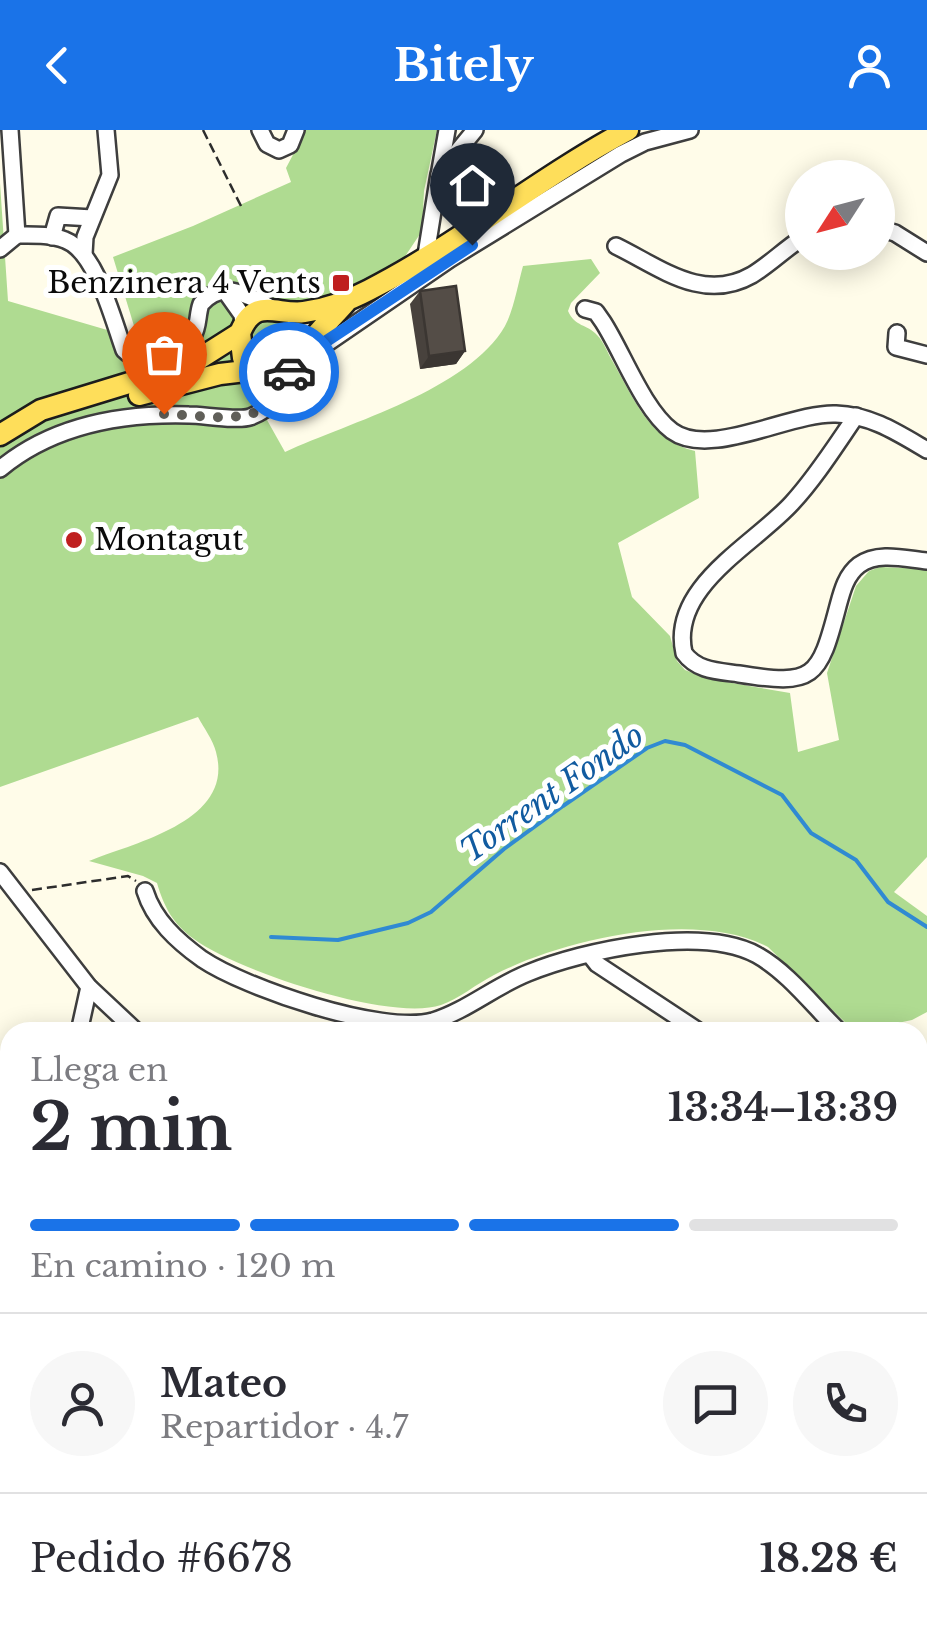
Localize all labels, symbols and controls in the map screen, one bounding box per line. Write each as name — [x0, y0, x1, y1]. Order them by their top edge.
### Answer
text: Bitely — [393, 37, 534, 93]
icon: back — [30, 38, 85, 93]
icon: person — [842, 38, 897, 93]
pin — [430, 143, 515, 246]
icon: home — [445, 158, 500, 213]
north arrow — [785, 160, 895, 270]
map controls — [785, 160, 895, 270]
place label: Benzinera 4 Vents — [47, 264, 321, 301]
marker: Benzinera 4 Vents — [330, 272, 352, 294]
pin — [122, 312, 207, 415]
courier — [239, 322, 339, 422]
icon: bag — [137, 327, 192, 382]
icon: car — [262, 345, 317, 400]
place label: Montagut — [94, 521, 244, 558]
marker: Montagut — [63, 529, 85, 551]
water label: Torrent Fondo — [452, 715, 652, 871]
text: Llega en — [30, 1050, 168, 1090]
text: 13:34–13:39 — [668, 1084, 898, 1131]
text: 2 min — [30, 1087, 232, 1168]
text: En camino · 120 m — [30, 1246, 335, 1286]
button: person — [30, 1351, 135, 1456]
button: chat — [663, 1351, 768, 1456]
button: phone — [793, 1351, 898, 1456]
text: Mateo — [160, 1360, 287, 1407]
text: Repartidor · 4.7 — [160, 1407, 408, 1447]
text: Pedido #6678 — [30, 1535, 293, 1582]
text: 18.28 € — [759, 1535, 898, 1582]

